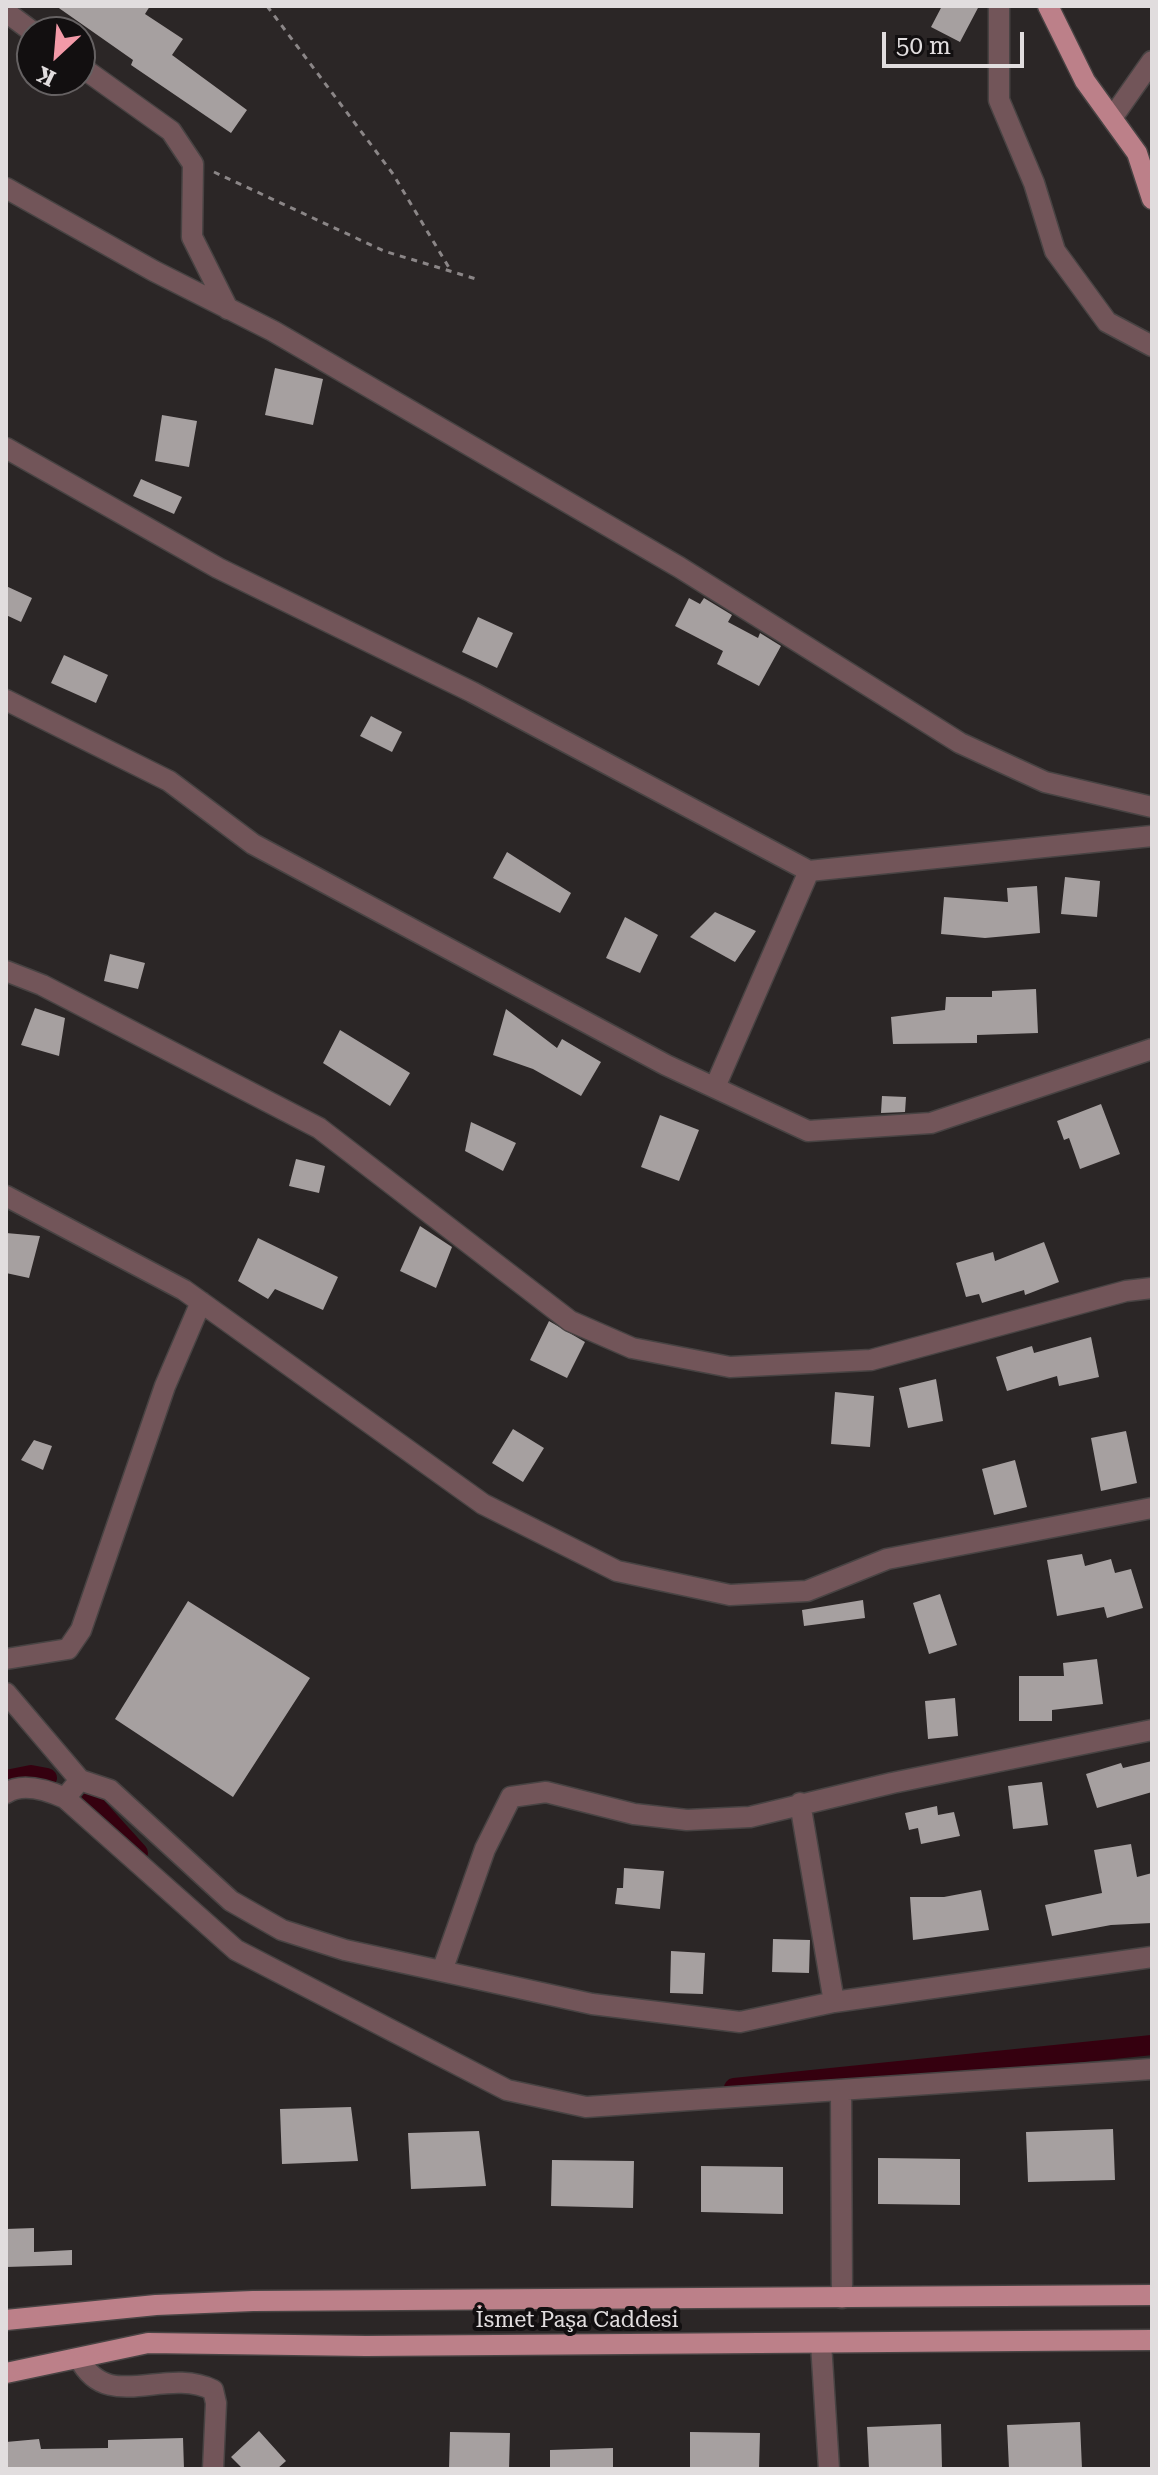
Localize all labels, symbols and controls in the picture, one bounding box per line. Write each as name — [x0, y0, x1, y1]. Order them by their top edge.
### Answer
north arrow — [16, 16, 96, 96]
scale bar — [886, 16, 1028, 66]
text: 50 m — [896, 32, 951, 60]
text: K — [33, 61, 59, 91]
street label: İsmet Paşa Caddesi — [475, 2308, 679, 2334]

